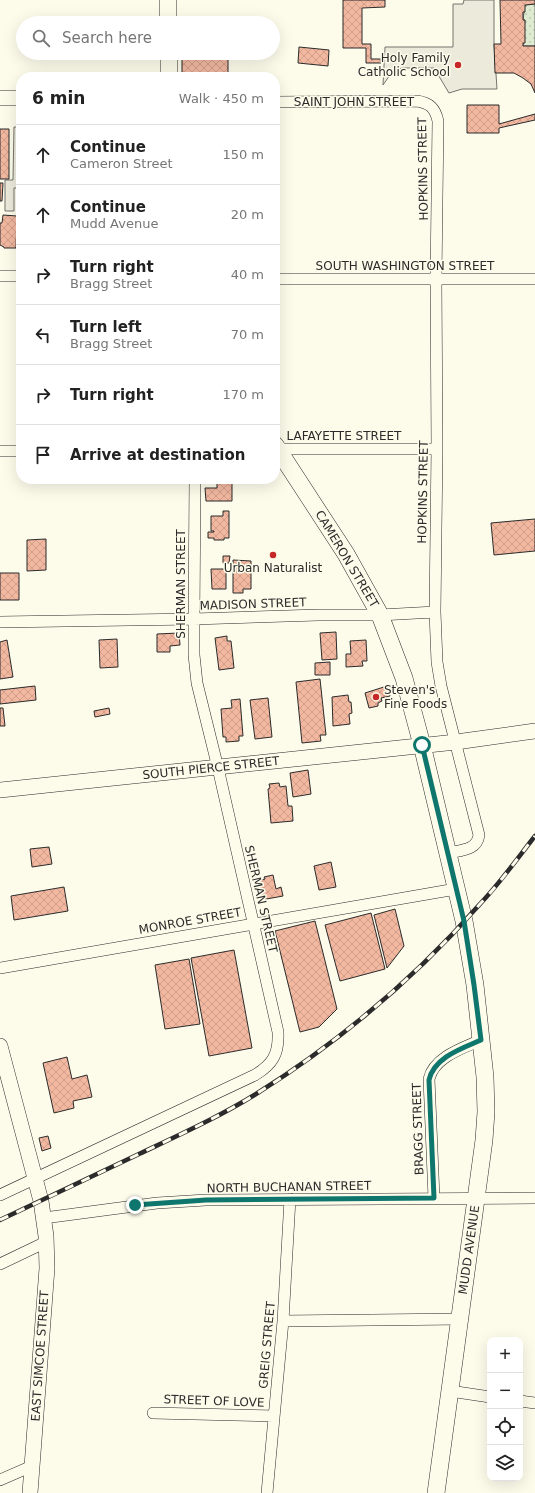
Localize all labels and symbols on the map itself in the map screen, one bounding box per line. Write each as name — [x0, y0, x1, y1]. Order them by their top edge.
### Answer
place label: Holy Family Catholic School — [358, 51, 450, 79]
marker: Holy Family Catholic School — [453, 60, 463, 70]
street label: SAINT JOHN STREET — [294, 95, 415, 109]
street label: HOPKINS STREET — [415, 117, 431, 221]
street label: SOUTH WASHINGTON STREET — [316, 259, 495, 273]
street label: LAFAYETTE STREET — [287, 429, 402, 443]
street label: HOPKINS STREET — [415, 440, 431, 544]
street label: CAMERON STREET — [312, 508, 382, 611]
street label: SHERMAN STREET — [174, 528, 188, 639]
marker: Urban Naturalist — [268, 550, 278, 560]
place label: Urban Naturalist — [224, 561, 323, 575]
street label: MADISON STREET — [199, 595, 307, 613]
place label: Steven's Fine Foods — [384, 683, 447, 711]
marker: Steven's Fine Foods — [371, 692, 381, 702]
route start — [413, 736, 431, 754]
street label: SOUTH PIERCE STREET — [142, 754, 281, 782]
street label: SHERMAN STREET — [242, 844, 280, 955]
street label: MONROE STREET — [138, 905, 243, 937]
street label: BRAGG STREET — [409, 1082, 427, 1175]
street label: NORTH BUCHANAN STREET — [207, 1179, 372, 1195]
route end — [126, 1196, 144, 1214]
street label: MUDD AVENUE — [456, 1204, 482, 1296]
street label: EAST SIMCOE STREET — [28, 1289, 52, 1422]
street label: GREIG STREET — [256, 1300, 278, 1389]
street label: STREET OF LOVE — [163, 1392, 265, 1410]

